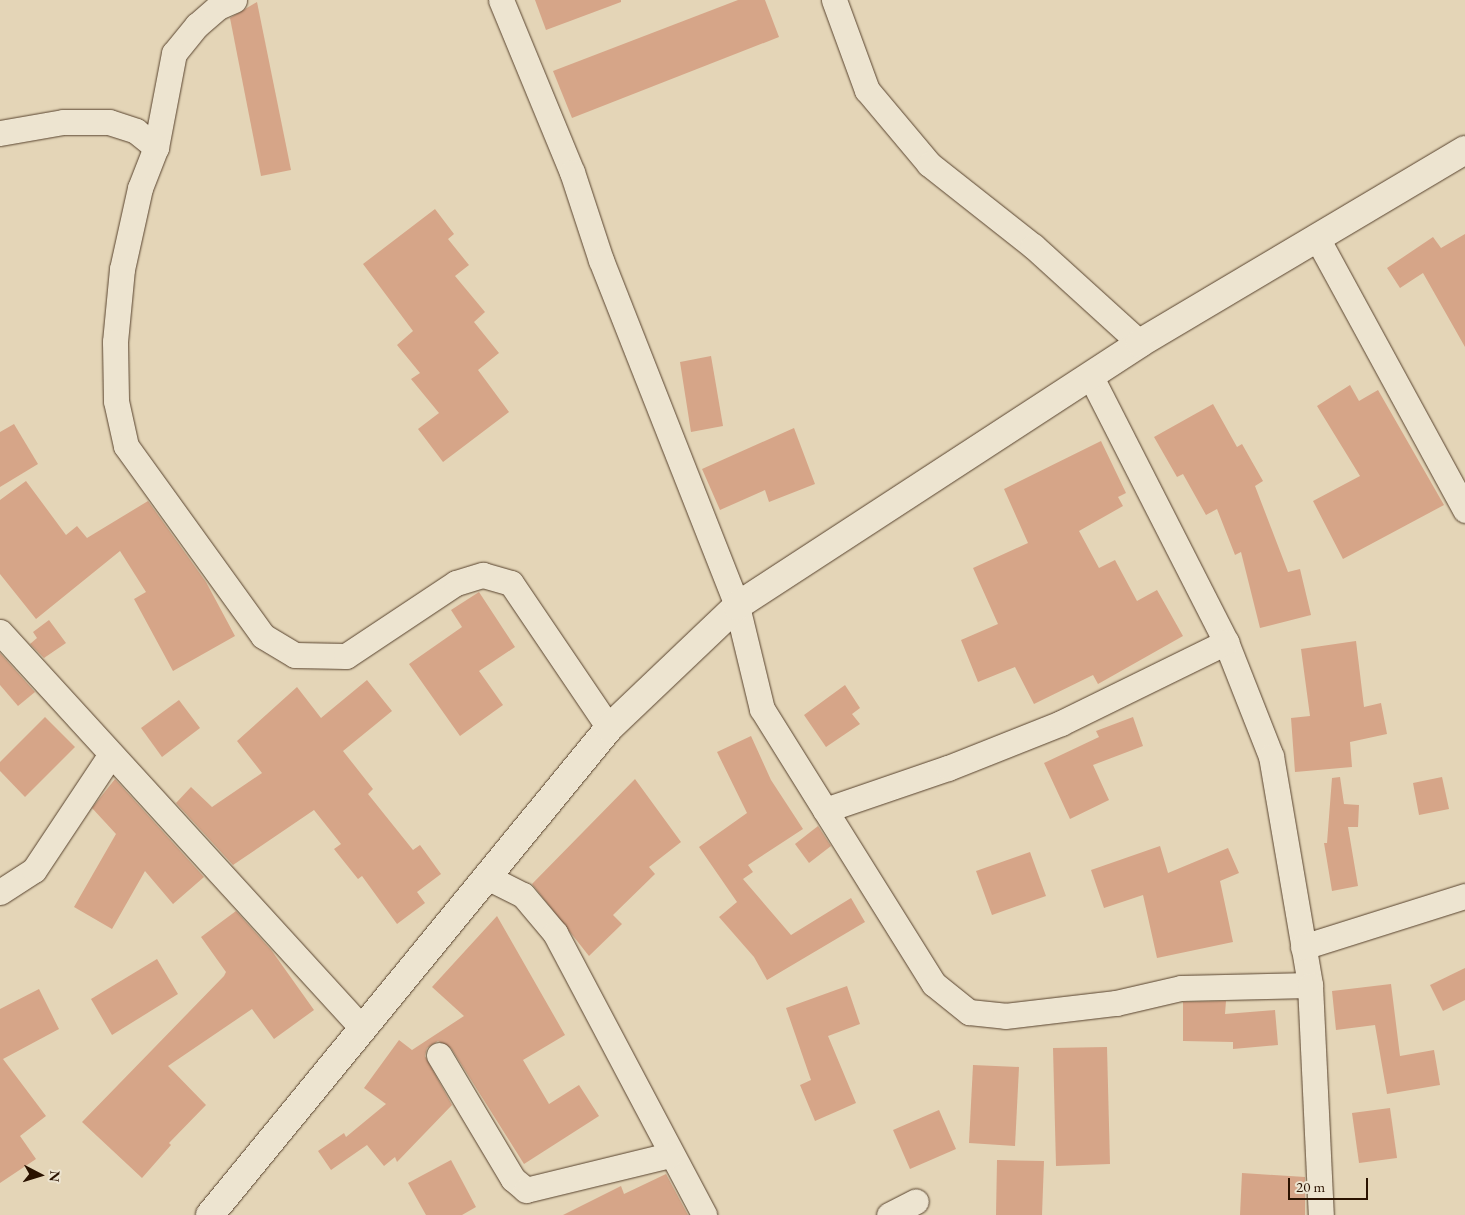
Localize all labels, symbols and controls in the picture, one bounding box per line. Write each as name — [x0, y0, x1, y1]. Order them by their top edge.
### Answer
north arrow — [15, 1150, 65, 1200]
scale bar — [1290, 1168, 1370, 1200]
text: N — [45, 1170, 64, 1183]
text: 20 m — [1296, 1177, 1325, 1196]

